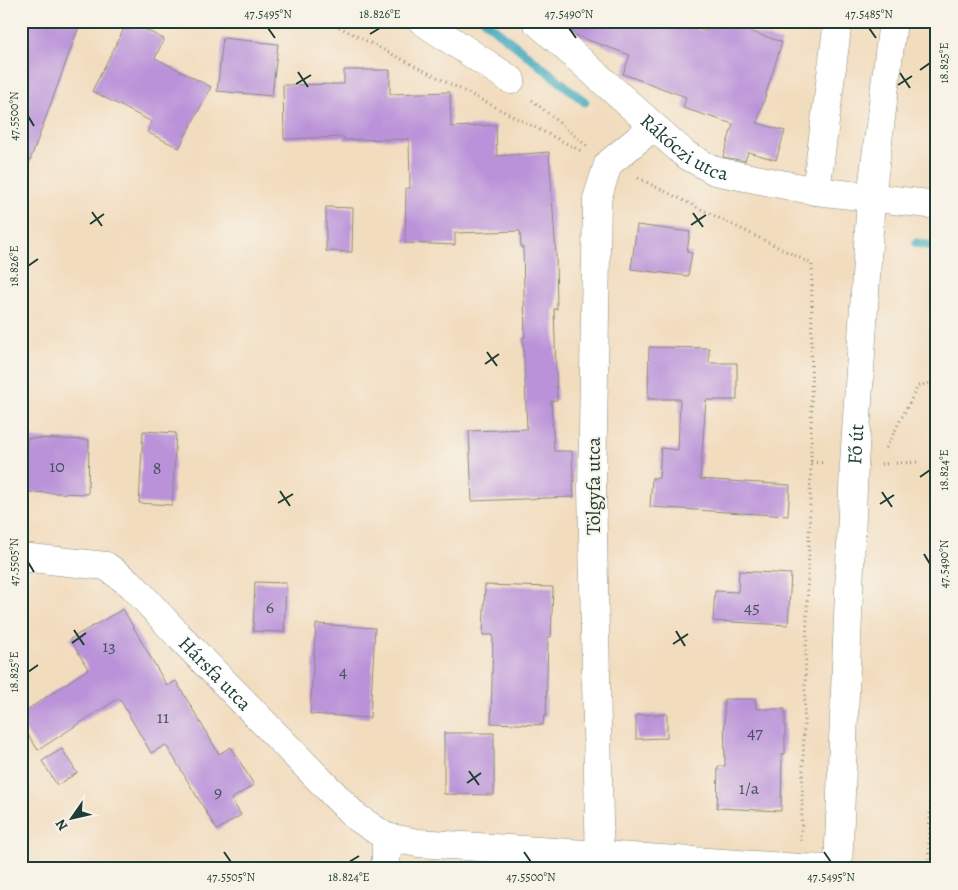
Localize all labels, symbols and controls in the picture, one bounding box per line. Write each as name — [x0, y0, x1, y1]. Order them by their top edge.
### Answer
text: 47.5495°N — [244, 6, 292, 22]
text: 18.826°E — [359, 6, 401, 22]
text: 47.5490°N — [545, 6, 594, 22]
text: 47.5485°N — [845, 6, 893, 22]
text: 18.825°E — [936, 43, 952, 83]
text: 47.5500°N — [6, 91, 22, 141]
street label: Rákóczi utca — [635, 107, 731, 187]
text: 18.826°E — [6, 245, 22, 287]
street label: Fő út — [840, 423, 870, 466]
street label: Tölgyfa utca — [580, 436, 607, 535]
text: 18.824°E — [936, 449, 952, 491]
house number: 10 — [49, 454, 65, 478]
house number: 8 — [153, 456, 161, 480]
text: 47.5505°N — [6, 537, 22, 586]
text: 47.5490°N — [936, 539, 952, 588]
house number: 6 — [266, 595, 274, 619]
house number: 45 — [744, 595, 760, 619]
street label: Hársfa utca — [173, 630, 258, 717]
house number: 13 — [102, 634, 116, 658]
text: 18.825°E — [6, 652, 22, 692]
house number: 4 — [339, 659, 347, 683]
house number: 11 — [157, 705, 169, 729]
house number: 47 — [747, 720, 763, 744]
house number: 1/a — [739, 776, 760, 800]
house number: 9 — [214, 780, 222, 804]
north arrow — [48, 792, 98, 842]
text: N — [51, 815, 72, 835]
text: 47.5505°N — [207, 869, 256, 885]
text: 18.824°E — [328, 869, 370, 885]
text: 47.5500°N — [506, 869, 556, 885]
text: 47.5495°N — [807, 869, 855, 885]

